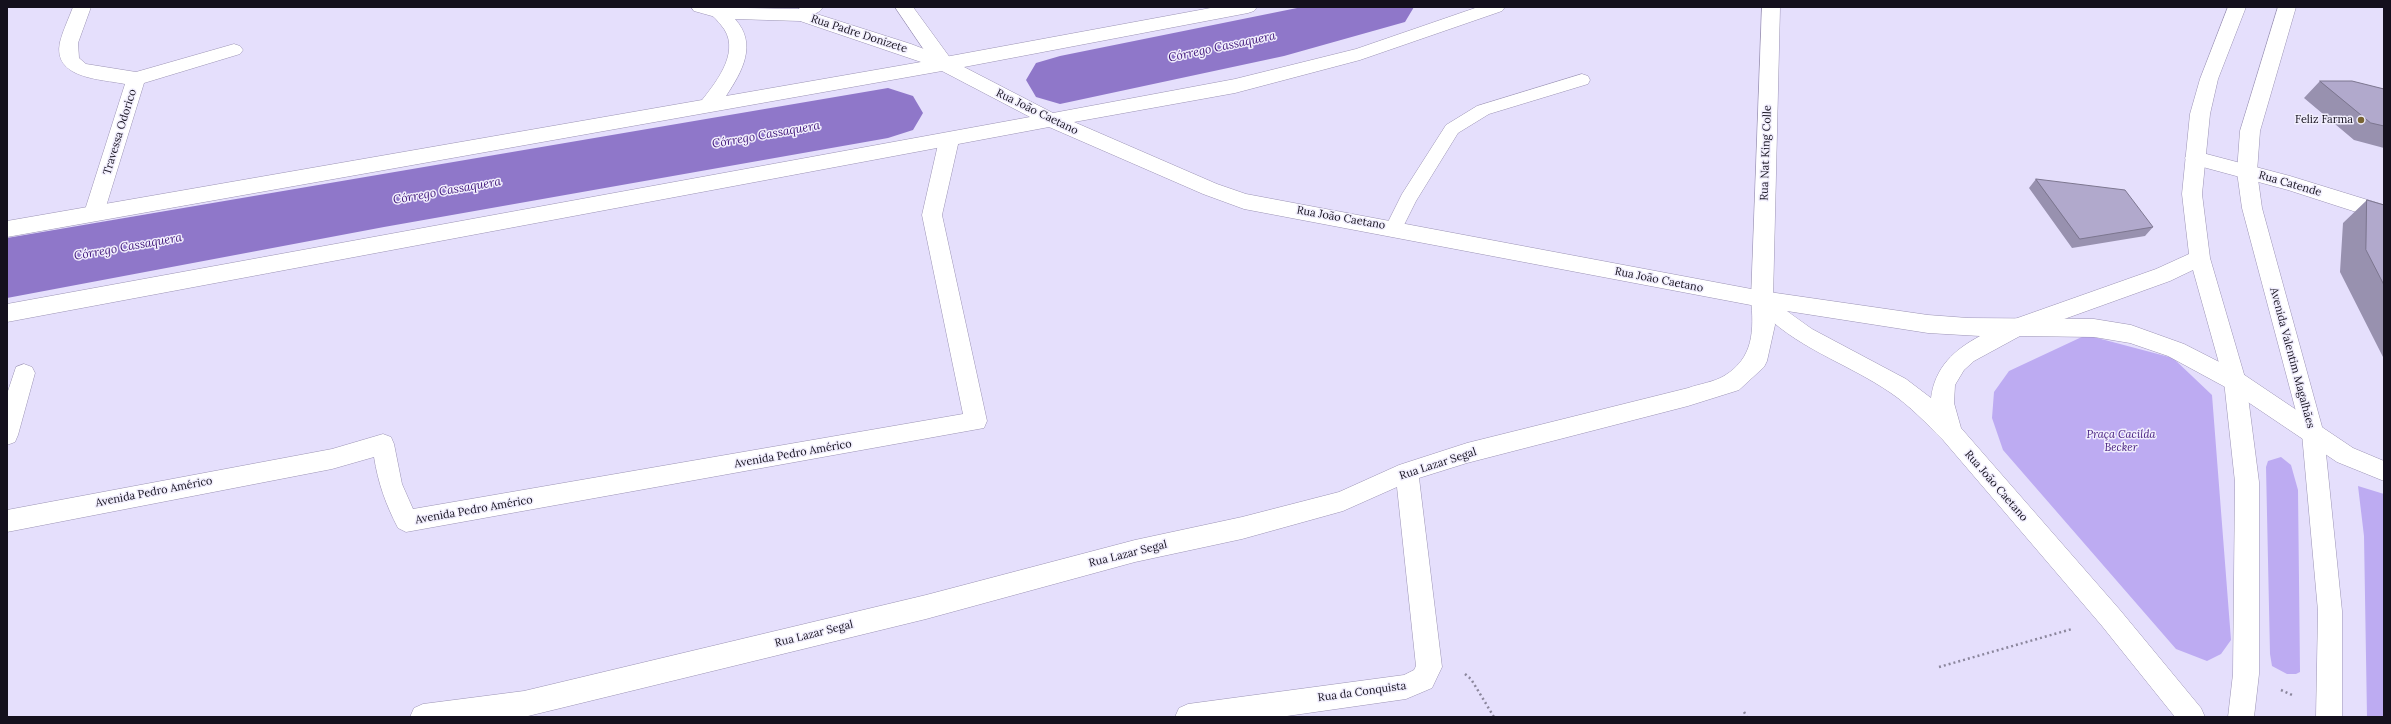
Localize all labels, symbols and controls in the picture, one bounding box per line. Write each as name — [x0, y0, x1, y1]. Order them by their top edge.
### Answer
street label: Rua Padre Donizete — [809, 12, 909, 56]
water label: Córrego Cassaquera — [1167, 29, 1277, 65]
street label: Rua João Caetano — [994, 86, 1080, 138]
street label: Travessa Odorico — [101, 87, 139, 177]
street label: Rua Nat King Colle — [1758, 105, 1774, 201]
place label: Feliz Farma — [2295, 113, 2353, 127]
marker: Feliz Farma — [2356, 115, 2366, 125]
water label: Córrego Cassaquera — [711, 118, 821, 152]
street label: Rua Catende — [2257, 169, 2323, 199]
water label: Córrego Cassaquera — [392, 174, 502, 208]
street label: Rua João Caetano — [1296, 204, 1386, 232]
water label: Córrego Cassaquera — [73, 230, 183, 264]
street label: Rua João Caetano — [1614, 265, 1704, 295]
street label: Avenida Valentim Magalhães — [2267, 286, 2317, 430]
park label: Praça Cacilda Becker — [2086, 428, 2156, 454]
street label: Avenida Pedro Américo — [733, 437, 853, 471]
street label: Rua Lazar Segal — [1398, 445, 1478, 483]
street label: Rua João Caetano — [1962, 448, 2030, 524]
street label: Avenida Pedro Américo — [94, 474, 214, 510]
street label: Avenida Pedro Américo — [414, 493, 534, 527]
street label: Rua Lazar Segal — [1087, 538, 1169, 570]
street label: Rua Lazar Segal — [773, 618, 855, 650]
street label: Rua da Conquista — [1317, 679, 1407, 705]

